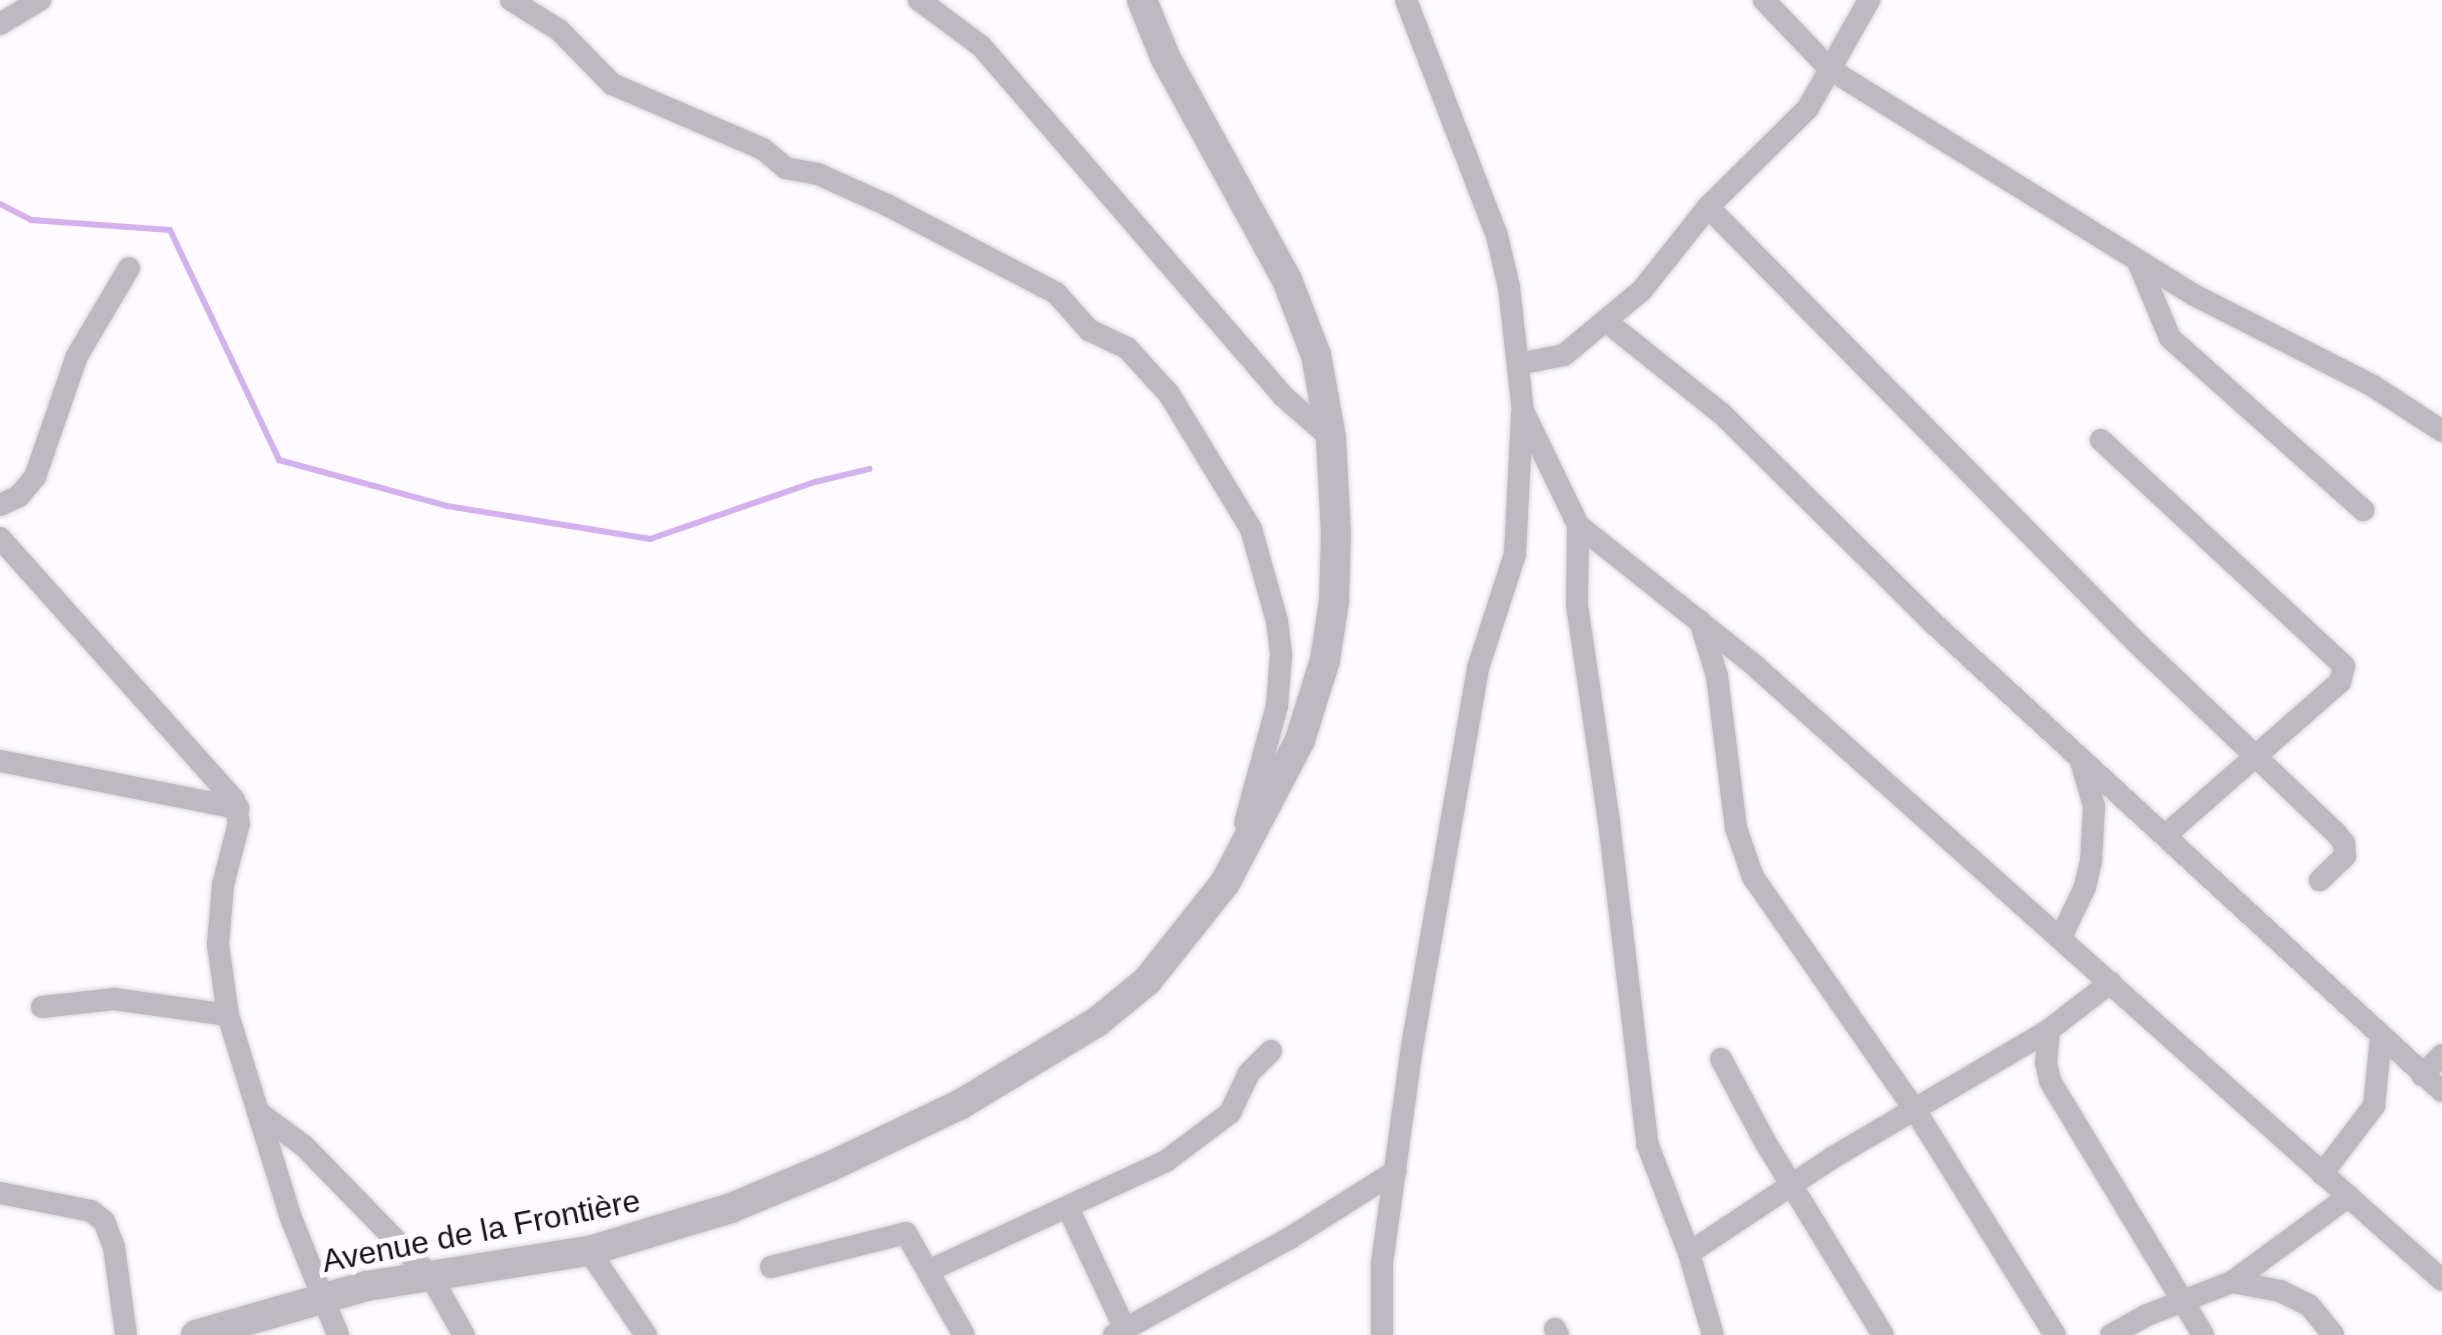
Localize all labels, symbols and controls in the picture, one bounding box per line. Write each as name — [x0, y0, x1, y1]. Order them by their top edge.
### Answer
street label: Avenue de la Frontière — [319, 1181, 643, 1281]

